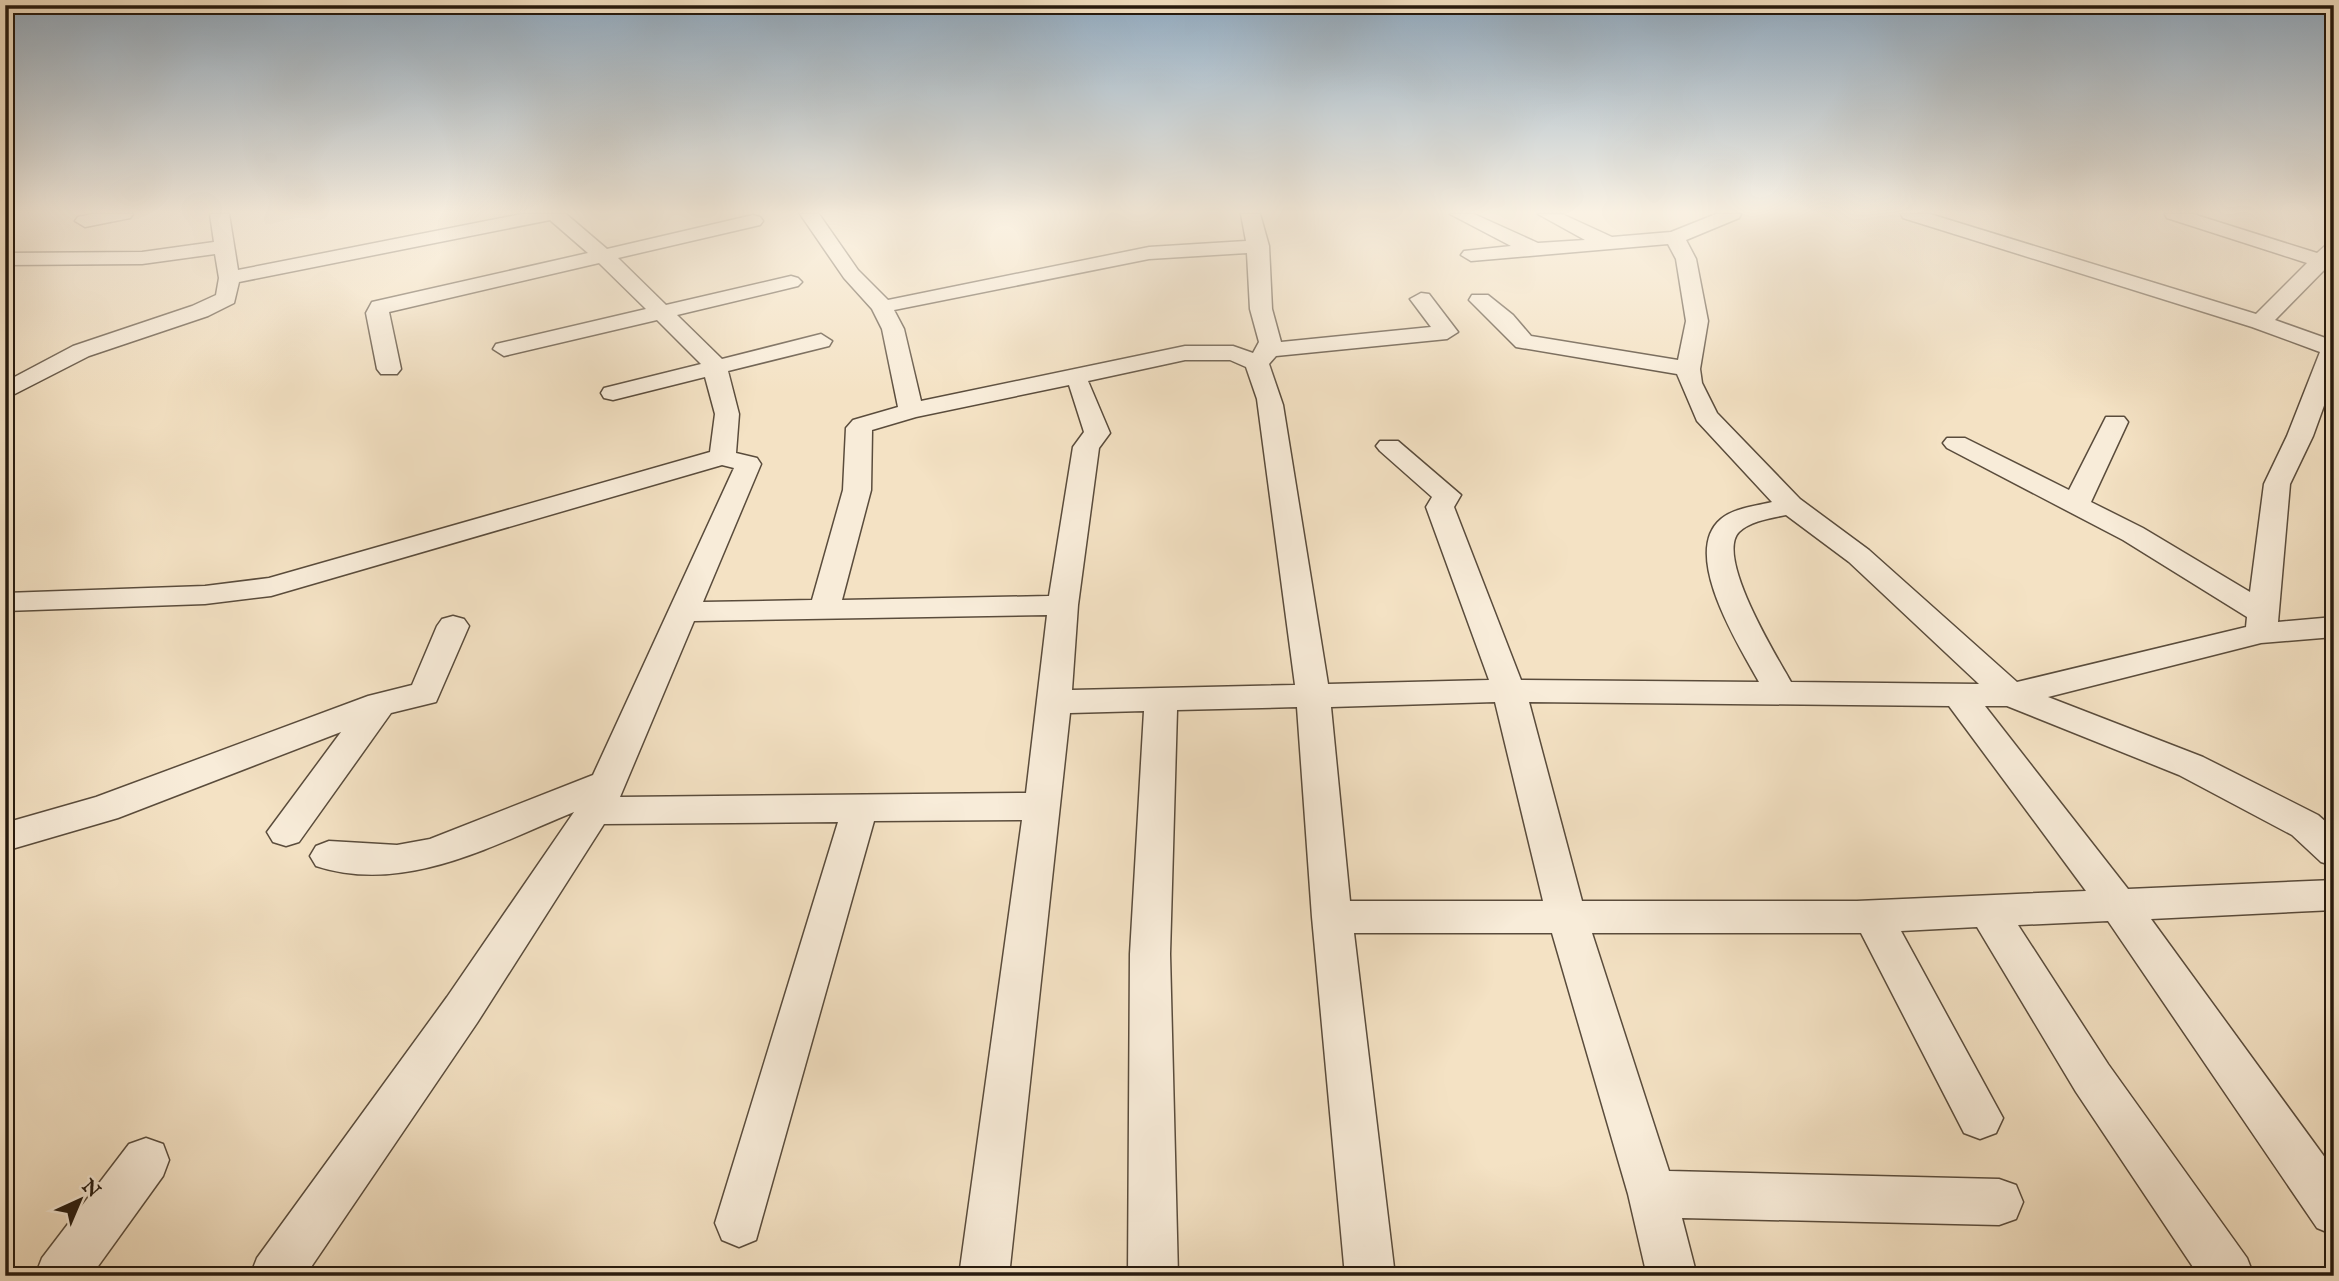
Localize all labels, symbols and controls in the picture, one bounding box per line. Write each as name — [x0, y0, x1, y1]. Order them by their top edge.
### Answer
north arrow — [46, 1166, 116, 1236]
text: N — [75, 1174, 105, 1204]

